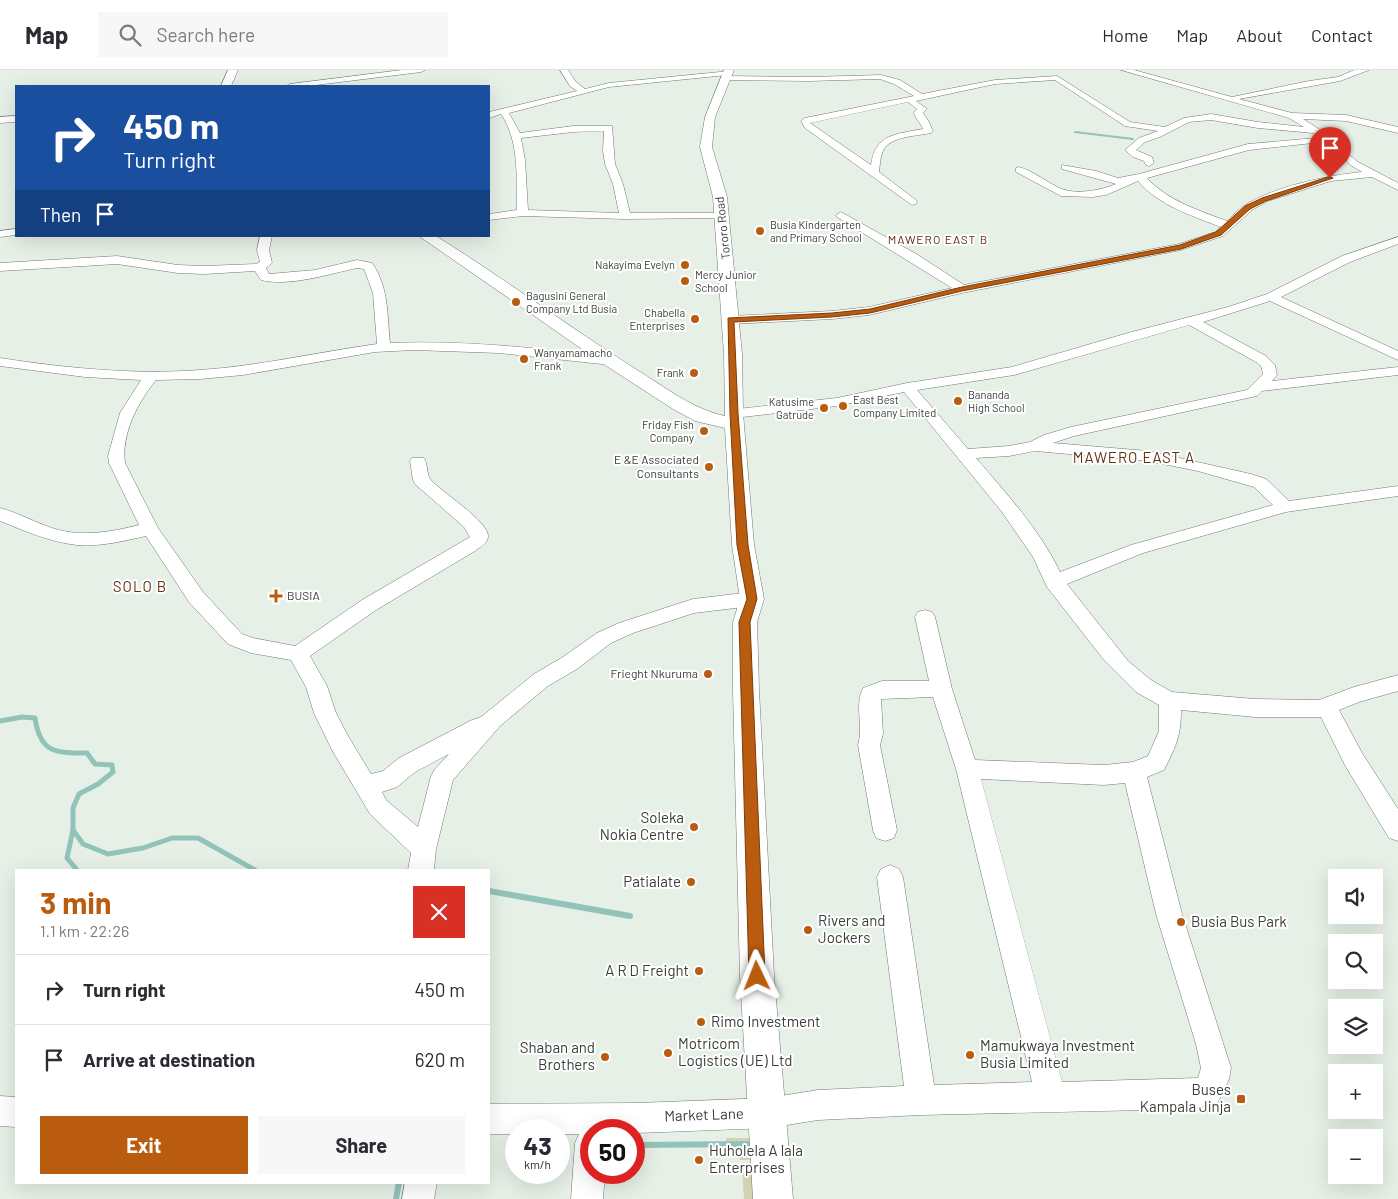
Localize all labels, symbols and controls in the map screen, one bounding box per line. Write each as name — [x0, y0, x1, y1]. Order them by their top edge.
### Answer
search box — [98, 12, 448, 57]
text: Map — [25, 20, 68, 49]
icon: search — [116, 21, 144, 49]
text: Search here — [156, 23, 255, 46]
text: Home — [1102, 24, 1148, 46]
text: Map — [1176, 24, 1208, 46]
text: About — [1236, 24, 1283, 46]
text: Contact — [1311, 24, 1373, 46]
text: 450 m — [123, 104, 219, 146]
icon: right — [40, 105, 105, 170]
pin — [1309, 127, 1351, 178]
icon: arrive — [1316, 134, 1344, 162]
text: Turn right — [123, 146, 216, 172]
street label: Tororo Road — [712, 196, 732, 260]
icon: arrive — [91, 200, 119, 228]
text: Then — [40, 203, 81, 226]
place label: Busia Kindergarten and Primary School — [770, 218, 862, 244]
marker: Busia Kindergarten and Primary School — [754, 225, 766, 237]
district label: MAWERO EAST B — [888, 232, 988, 246]
place label: Nakayima Evelyn — [595, 258, 675, 271]
marker: Nakayima Evelyn — [679, 259, 691, 271]
place label: Mercy Junior School — [695, 268, 757, 294]
marker: Mercy Junior School — [679, 275, 691, 287]
place label: Bagusini General Company Ltd Busia — [526, 289, 617, 315]
marker: Bagusini General Company Ltd Busia — [510, 296, 522, 308]
place label: Chabella Enterprises — [629, 306, 685, 332]
marker: Chabella Enterprises — [689, 313, 701, 325]
place label: Wanyamamacho Frank — [534, 346, 612, 372]
marker: Wanyamamacho Frank — [518, 353, 530, 365]
place label: Frank — [657, 366, 684, 379]
marker: Frank — [688, 367, 700, 379]
place label: Bananda High School — [968, 388, 1025, 414]
place label: East Best Company Limited — [853, 393, 936, 419]
place label: Katusime Gatrude — [769, 395, 814, 421]
marker: Bananda High School — [952, 395, 964, 407]
marker: East Best Company Limited — [837, 400, 849, 412]
marker: Katusime Gatrude — [818, 402, 830, 414]
place label: Friday Fish Company — [642, 418, 694, 444]
marker: Friday Fish Company — [698, 425, 710, 437]
district label: MAWERO EAST A — [1073, 448, 1195, 466]
place label: E &E Associated Consultants — [614, 452, 699, 480]
marker: E &E Associated Consultants — [703, 461, 715, 473]
district label: SOLO B — [113, 577, 167, 595]
place label: BUSIA — [287, 588, 320, 602]
marker: BUSIA — [269, 589, 283, 603]
place label: Frieght Nkuruma — [610, 666, 698, 680]
marker: Frieght Nkuruma — [702, 668, 714, 680]
place label: Soleka Nokia Centre — [600, 808, 684, 843]
marker: Soleka Nokia Centre — [688, 821, 700, 833]
map controls — [1328, 869, 1383, 1184]
button: sound — [1328, 869, 1383, 924]
place label: Patialate — [623, 872, 681, 890]
marker: Patialate — [685, 876, 697, 888]
text: 3 min — [40, 884, 111, 920]
button: close — [413, 886, 465, 938]
place label: Rivers and Jockers — [818, 911, 885, 946]
place label: Busia Bus Park — [1191, 912, 1287, 930]
marker: Busia Bus Park — [1175, 916, 1187, 928]
text: 1.1 km · 22:26 — [40, 921, 129, 940]
marker: Rivers and Jockers — [802, 924, 814, 936]
button: search — [1328, 934, 1383, 989]
position arrow — [730, 949, 782, 1001]
place label: A R D Freight — [605, 961, 689, 979]
marker: A R D Freight — [693, 965, 705, 977]
icon: right — [40, 976, 68, 1004]
text: Turn right — [83, 978, 165, 1001]
text: 450 m — [415, 978, 465, 1001]
button: layers — [1328, 999, 1383, 1054]
place label: Rimo Investment — [711, 1012, 821, 1030]
marker: Rimo Investment — [695, 1016, 707, 1028]
place label: Motricom Logistics (UE) Ltd — [678, 1034, 792, 1069]
place label: Mamukwaya Investment Busia Limited — [980, 1036, 1135, 1071]
place label: Shaban and Brothers — [520, 1038, 595, 1073]
icon: arrive — [40, 1046, 68, 1074]
marker: Motricom Logistics (UE) Ltd — [662, 1047, 674, 1059]
text: Arrive at destination — [83, 1048, 255, 1071]
text: 620 m — [415, 1048, 465, 1071]
marker: Mamukwaya Investment Busia Limited — [964, 1049, 976, 1061]
marker: Shaban and Brothers — [599, 1051, 611, 1063]
button: + — [1328, 1064, 1383, 1119]
place label: Buses Kampala Jinja — [1140, 1080, 1231, 1115]
marker: Buses Kampala Jinja — [1235, 1093, 1247, 1105]
street label: Market Lane — [664, 1104, 744, 1124]
button: Exit — [40, 1116, 248, 1174]
button: Share — [258, 1116, 465, 1174]
speed limit sign: 50 — [580, 1119, 645, 1184]
button: − — [1328, 1129, 1383, 1184]
text: 43 — [523, 1130, 552, 1160]
place label: Huholela A lala Enterprises — [709, 1141, 803, 1176]
marker: Huholela A lala Enterprises — [693, 1154, 705, 1166]
text: km/h — [524, 1157, 551, 1171]

